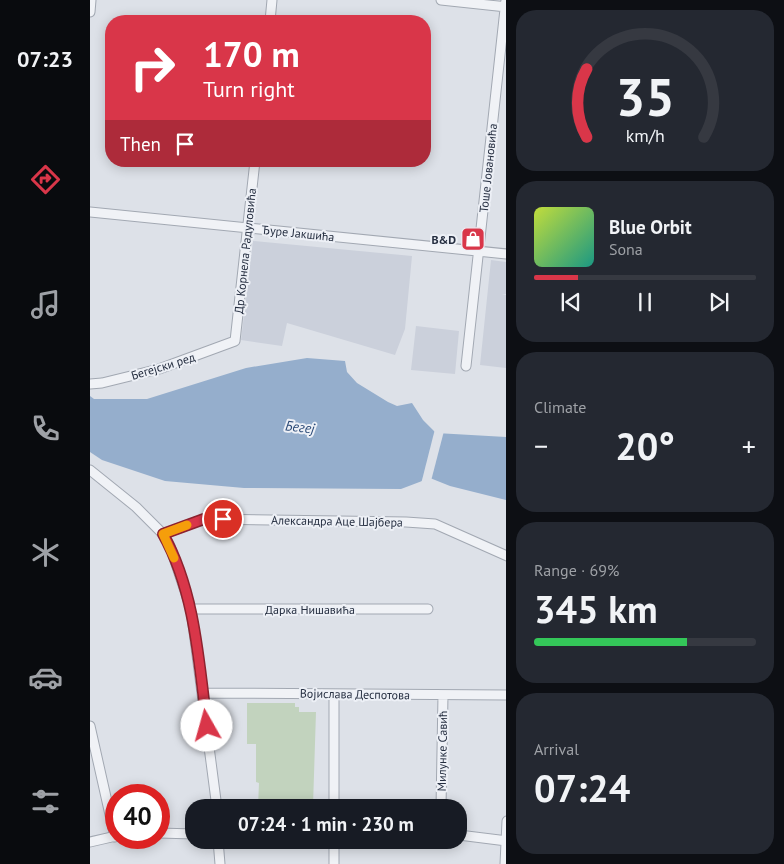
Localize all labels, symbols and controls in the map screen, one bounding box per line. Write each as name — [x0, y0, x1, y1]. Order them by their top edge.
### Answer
text: 170 m — [203, 31, 300, 77]
icon: right — [120, 35, 185, 100]
text: 07:23 — [17, 45, 73, 73]
text: 35 — [616, 63, 674, 130]
text: Turn right — [203, 75, 295, 103]
street label: Тоше Јовановића — [476, 123, 500, 213]
text: km/h — [625, 124, 665, 147]
icon: arrive — [171, 130, 199, 158]
text: Then — [120, 132, 161, 156]
icon: directions — [28, 162, 63, 197]
street label: Др Корнела Радуловића — [231, 187, 259, 315]
text: Blue Orbit — [609, 215, 692, 239]
street label: Ђуре Јакшића — [261, 222, 335, 244]
shop icon: B&D — [460, 226, 486, 252]
place label: B&D — [431, 232, 456, 247]
text: Sona — [609, 239, 643, 259]
icon: music — [28, 287, 63, 322]
icon: previous — [557, 288, 585, 316]
icon: pause — [631, 288, 659, 316]
icon: next — [705, 288, 733, 316]
street label: Бегејски ред — [129, 349, 197, 383]
text: Climate — [534, 397, 586, 417]
icon: phone — [28, 411, 63, 446]
water label: Бегеј — [284, 416, 316, 438]
text: 20° — [615, 421, 675, 470]
text: − — [534, 427, 548, 464]
text: + — [742, 427, 756, 464]
pin — [202, 498, 244, 540]
icon: arrive — [209, 505, 237, 533]
street label: Александра Аце Шајбера — [271, 512, 403, 530]
icon: climate — [28, 535, 63, 570]
text: Range · 69% — [534, 560, 619, 580]
text: 345 km — [534, 584, 658, 633]
street label: Дарка Нишавића — [265, 602, 355, 617]
icon: car — [28, 660, 63, 695]
street label: Војислава Деспотова — [300, 686, 410, 702]
position arrow — [180, 699, 232, 751]
street label: Милунке Савић — [434, 710, 450, 792]
text: Arrival — [534, 739, 579, 759]
text: 07:24 — [534, 763, 630, 812]
icon: filters — [28, 784, 63, 819]
speed limit sign: 40 — [105, 784, 170, 849]
text: 07:24 · 1 min · 230 m — [238, 812, 414, 836]

